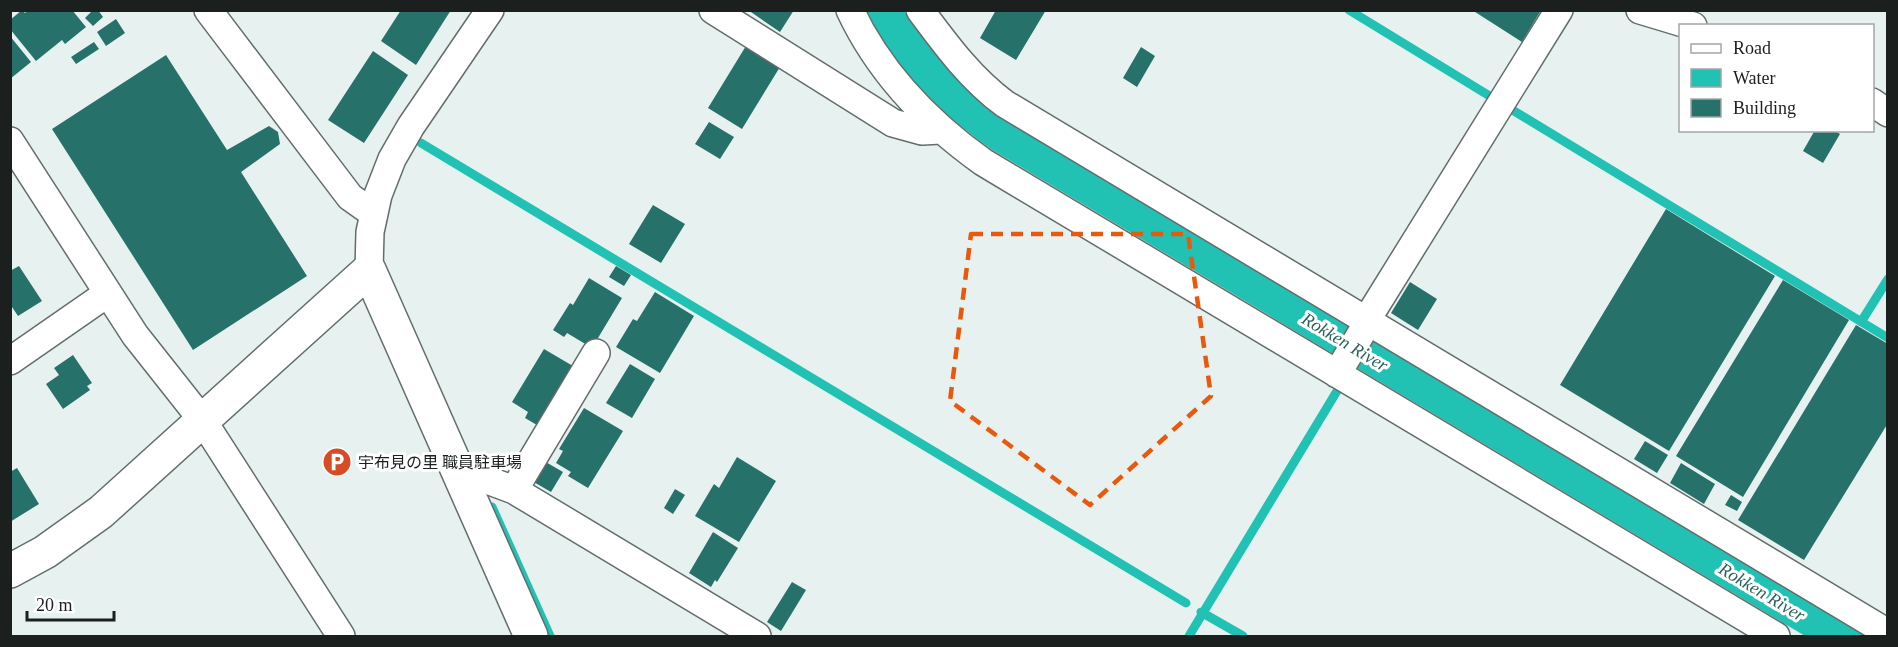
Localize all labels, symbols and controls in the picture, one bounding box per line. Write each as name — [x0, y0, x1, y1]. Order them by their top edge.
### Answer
legend — [1679, 24, 1874, 132]
text: Road — [1733, 38, 1771, 58]
text: Water — [1733, 68, 1776, 88]
text: Building — [1733, 98, 1796, 118]
water label: Rokken River — [1298, 308, 1392, 376]
parking icon: 宇布見の里 職員駐車場 — [321, 446, 353, 478]
place label: 宇布見の里 職員駐車場 — [358, 454, 522, 471]
water label: Rokken River — [1715, 558, 1809, 626]
scale bar — [27, 584, 114, 622]
text: 20 m — [36, 595, 73, 615]

